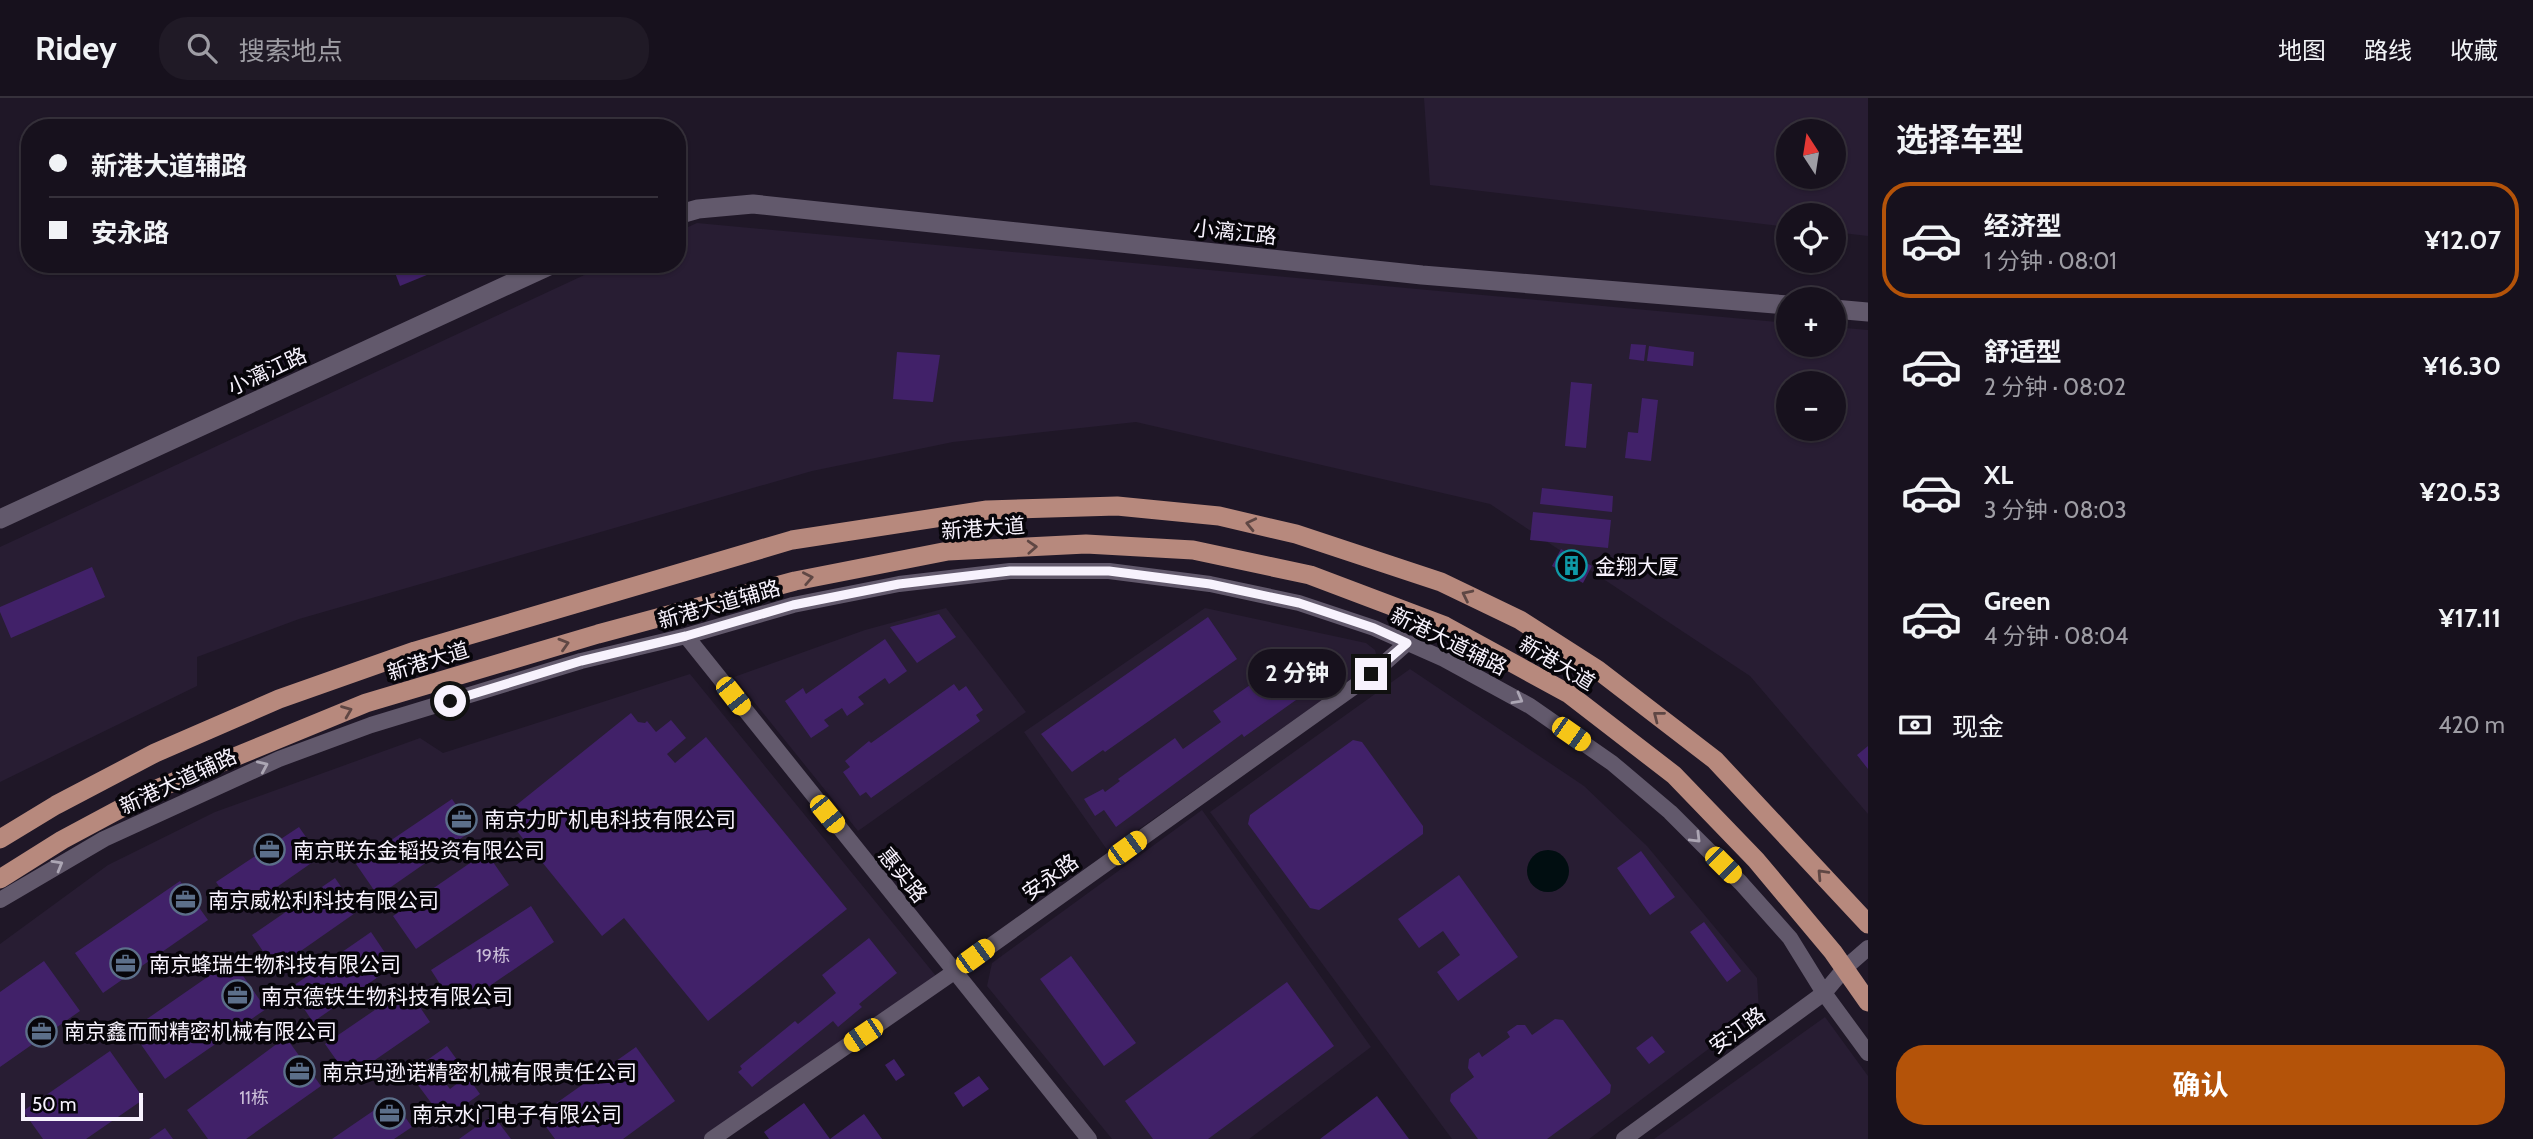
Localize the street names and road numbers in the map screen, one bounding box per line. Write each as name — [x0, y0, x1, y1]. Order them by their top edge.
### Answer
street label: 小漓江路 — [1192, 215, 1278, 249]
street label: 小漓江路 — [224, 342, 310, 400]
street label: 新港大道 — [940, 513, 1026, 543]
street label: 新港大道辅路 — [655, 575, 783, 633]
street label: 新港大道辅路 — [1387, 602, 1511, 680]
street label: 新港大道 — [1515, 631, 1599, 695]
street label: 新港大道 — [384, 637, 472, 685]
street label: 新港大道辅路 — [116, 743, 240, 819]
street label: 惠实路 — [873, 843, 933, 907]
street label: 安永路 — [1017, 848, 1083, 906]
street label: 安江路 — [1704, 1001, 1770, 1059]

